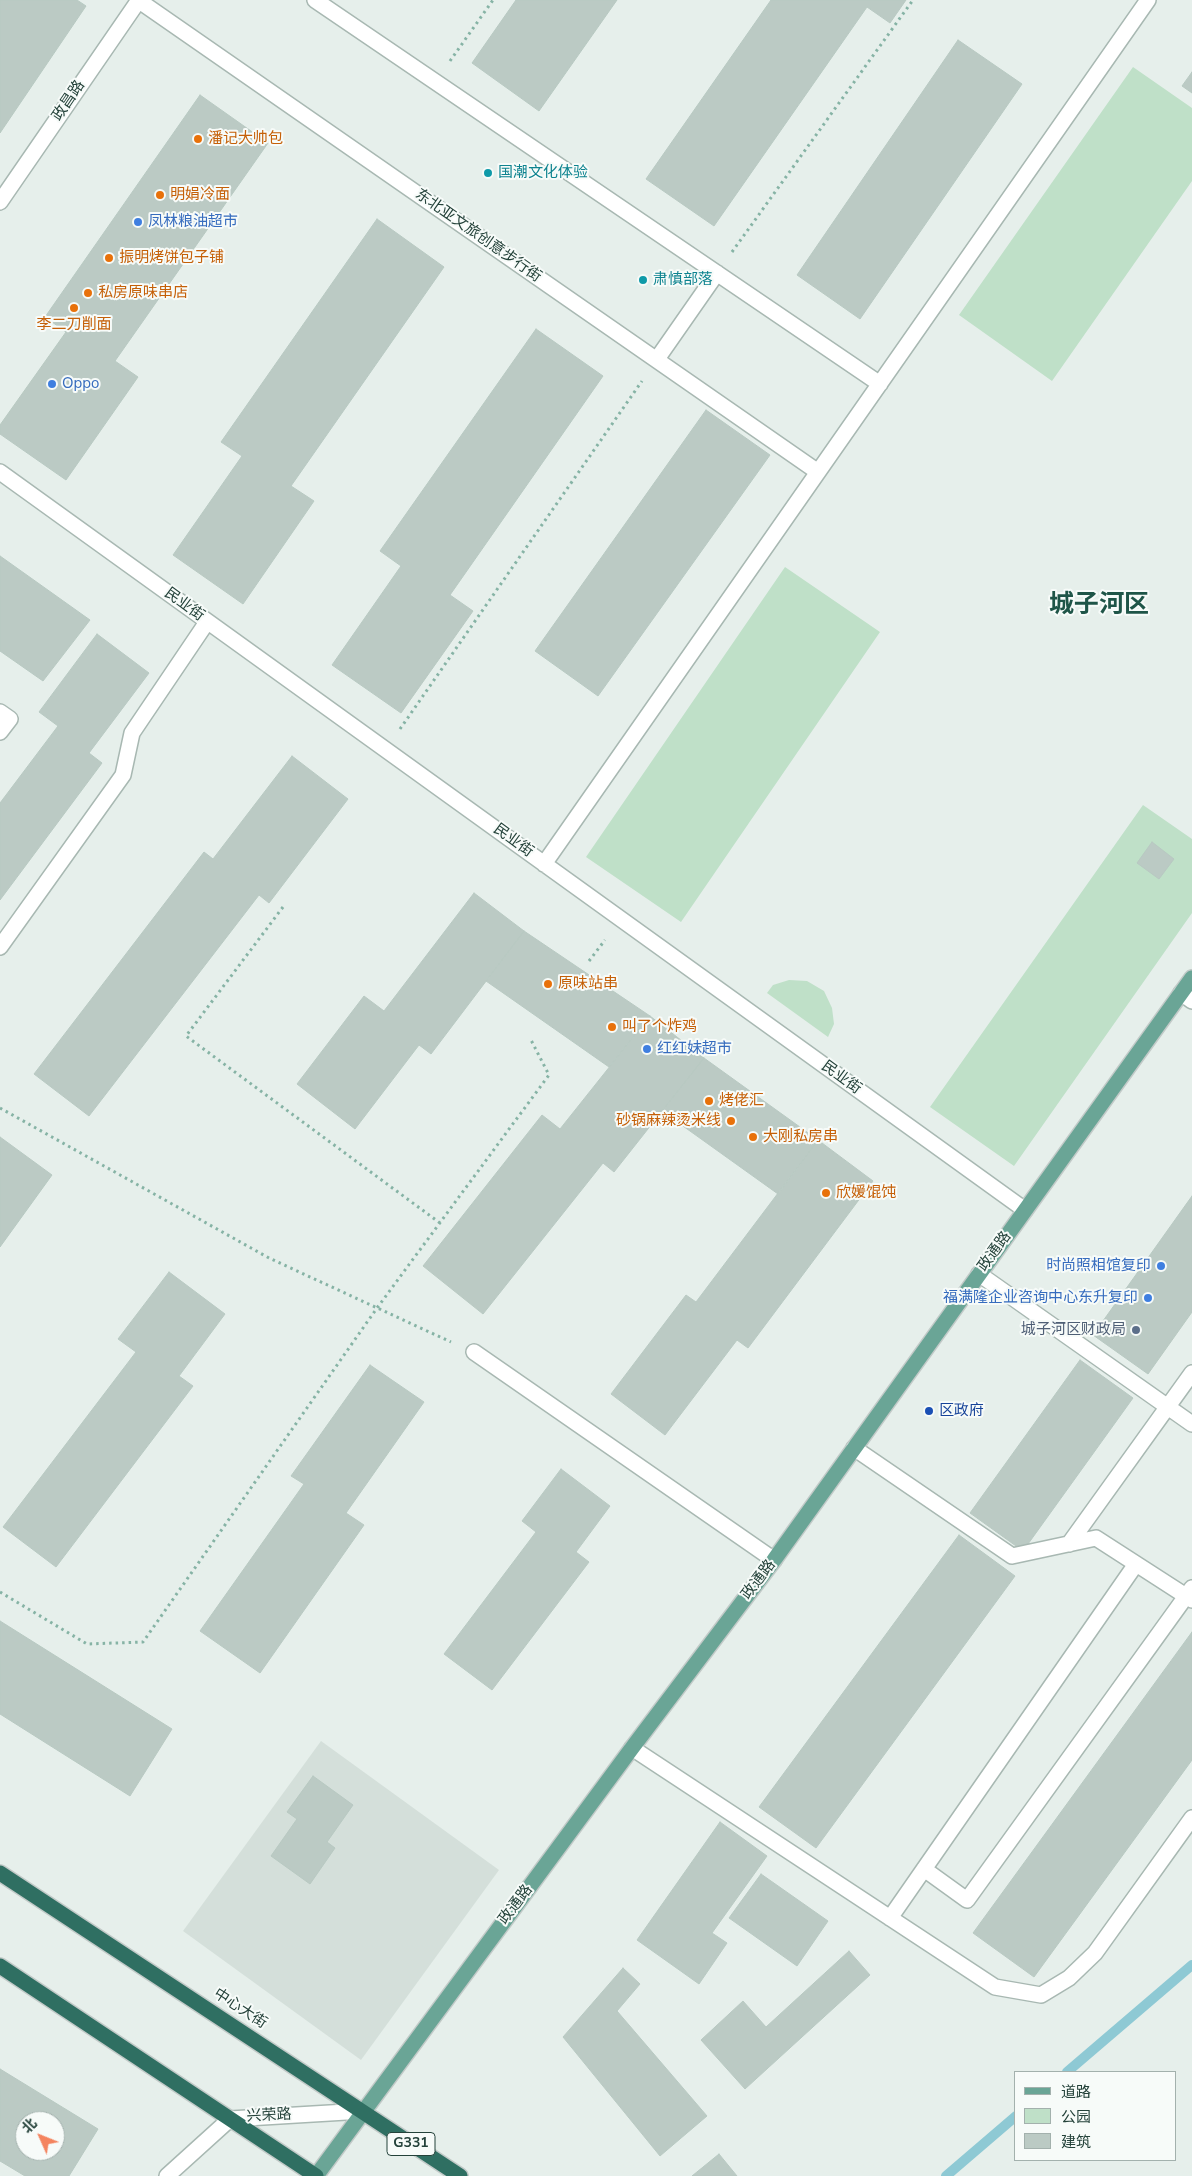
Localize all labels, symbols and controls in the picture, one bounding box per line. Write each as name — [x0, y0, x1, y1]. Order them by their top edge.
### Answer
street label: 政昌路 — [49, 77, 89, 125]
place label: 潘记大帅包 — [208, 130, 283, 148]
marker: 潘记大帅包 — [192, 133, 204, 145]
place label: 国潮文化体验 — [498, 164, 588, 182]
marker: 国潮文化体验 — [482, 167, 494, 179]
place label: 明娟冷面 — [170, 186, 230, 204]
street label: 东北亚文旅创意步行街 — [411, 186, 545, 286]
marker: 明娟冷面 — [154, 189, 166, 201]
place label: 凤林粮油超市 — [148, 213, 238, 231]
marker: 凤林粮油超市 — [132, 216, 144, 228]
place label: 振明烤饼包子铺 — [119, 249, 224, 267]
marker: 振明烤饼包子铺 — [103, 252, 115, 264]
place label: 肃慎部落 — [653, 271, 713, 289]
marker: 肃慎部落 — [637, 274, 649, 286]
place label: 私房原味串店 — [98, 284, 188, 302]
marker: 私房原味串店 — [82, 287, 94, 299]
marker: 李二刀削面 — [68, 302, 80, 314]
place label: 李二刀削面 — [37, 316, 111, 334]
place label: Oppo — [62, 375, 99, 393]
marker: Oppo — [46, 378, 58, 390]
street label: 民业街 — [161, 584, 207, 626]
district label: 城子河区 — [1049, 591, 1149, 621]
street label: 民业街 — [490, 820, 536, 862]
place label: 原味站串 — [558, 975, 618, 993]
marker: 原味站串 — [542, 978, 554, 990]
place label: 叫了个炸鸡 — [622, 1018, 697, 1036]
marker: 叫了个炸鸡 — [606, 1021, 618, 1033]
place label: 红红妹超市 — [657, 1040, 732, 1058]
marker: 红红妹超市 — [641, 1043, 653, 1055]
street label: 民业街 — [818, 1057, 864, 1099]
place label: 烤佬汇 — [719, 1092, 764, 1110]
marker: 烤佬汇 — [703, 1095, 715, 1107]
place label: 砂锅麻辣烫米线 — [616, 1112, 721, 1130]
marker: 砂锅麻辣烫米线 — [725, 1115, 737, 1127]
place label: 大刚私房串 — [763, 1128, 838, 1146]
marker: 大刚私房串 — [747, 1131, 759, 1143]
place label: 欣媛馄饨 — [836, 1184, 896, 1202]
marker: 欣媛馄饨 — [820, 1187, 832, 1199]
street label: 政通路 — [974, 1229, 1016, 1275]
place label: 时尚照相馆复印 — [1046, 1257, 1151, 1275]
marker: 时尚照相馆复印 — [1155, 1260, 1167, 1272]
place label: 福满隆企业咨询中心东升复印 — [943, 1289, 1138, 1307]
marker: 福满隆企业咨询中心东升复印 — [1142, 1292, 1154, 1304]
place label: 城子河区财政局 — [1021, 1321, 1126, 1339]
marker: 城子河区财政局 — [1130, 1324, 1142, 1336]
place label: 区政府 — [939, 1402, 984, 1420]
marker: 区政府 — [923, 1405, 935, 1417]
street label: 政通路 — [738, 1557, 780, 1603]
street label: 政通路 — [495, 1882, 537, 1928]
street label: 中心大街 — [210, 1985, 270, 2033]
legend — [1014, 2071, 1177, 2161]
text: 道路 — [1061, 2082, 1091, 2102]
street label: 兴荣路 — [246, 2106, 292, 2126]
text: 公园 — [1061, 2107, 1091, 2127]
north arrow — [15, 2111, 65, 2161]
text: 北 — [18, 2114, 41, 2138]
road number: G331 — [387, 2132, 435, 2156]
text: 建筑 — [1061, 2132, 1091, 2152]

